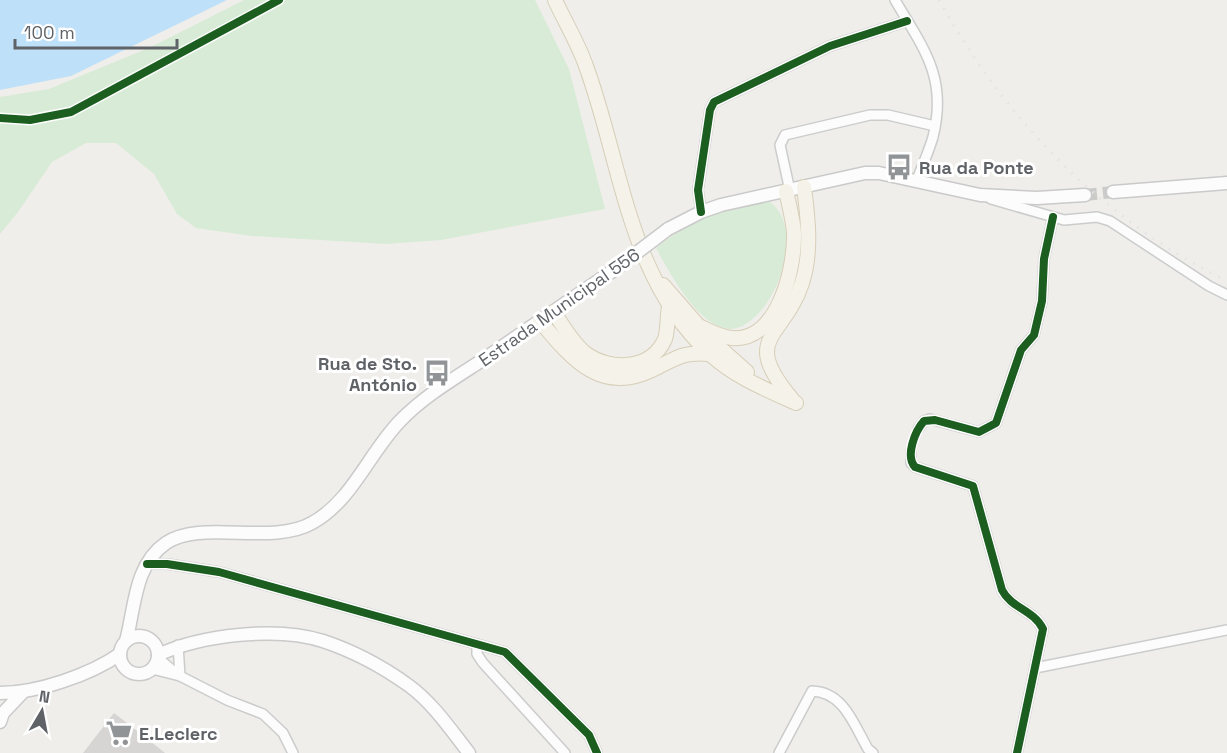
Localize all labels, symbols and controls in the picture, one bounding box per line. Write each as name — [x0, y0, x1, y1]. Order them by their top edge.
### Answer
scale bar — [15, 12, 177, 50]
text: 100 m — [24, 21, 75, 44]
bus stop icon: Rua da Ponte — [884, 152, 914, 182]
place label: Rua da Ponte — [919, 156, 1034, 179]
street label: Estrada Municipal 556 — [474, 243, 644, 371]
place label: Rua de Sto. António — [318, 352, 417, 396]
bus stop icon: Rua de Sto. António — [422, 358, 452, 388]
north arrow — [12, 681, 72, 741]
text: N — [37, 685, 52, 708]
supermarket icon: E.Leclerc — [104, 718, 134, 748]
place label: E.Leclerc — [139, 722, 218, 745]

